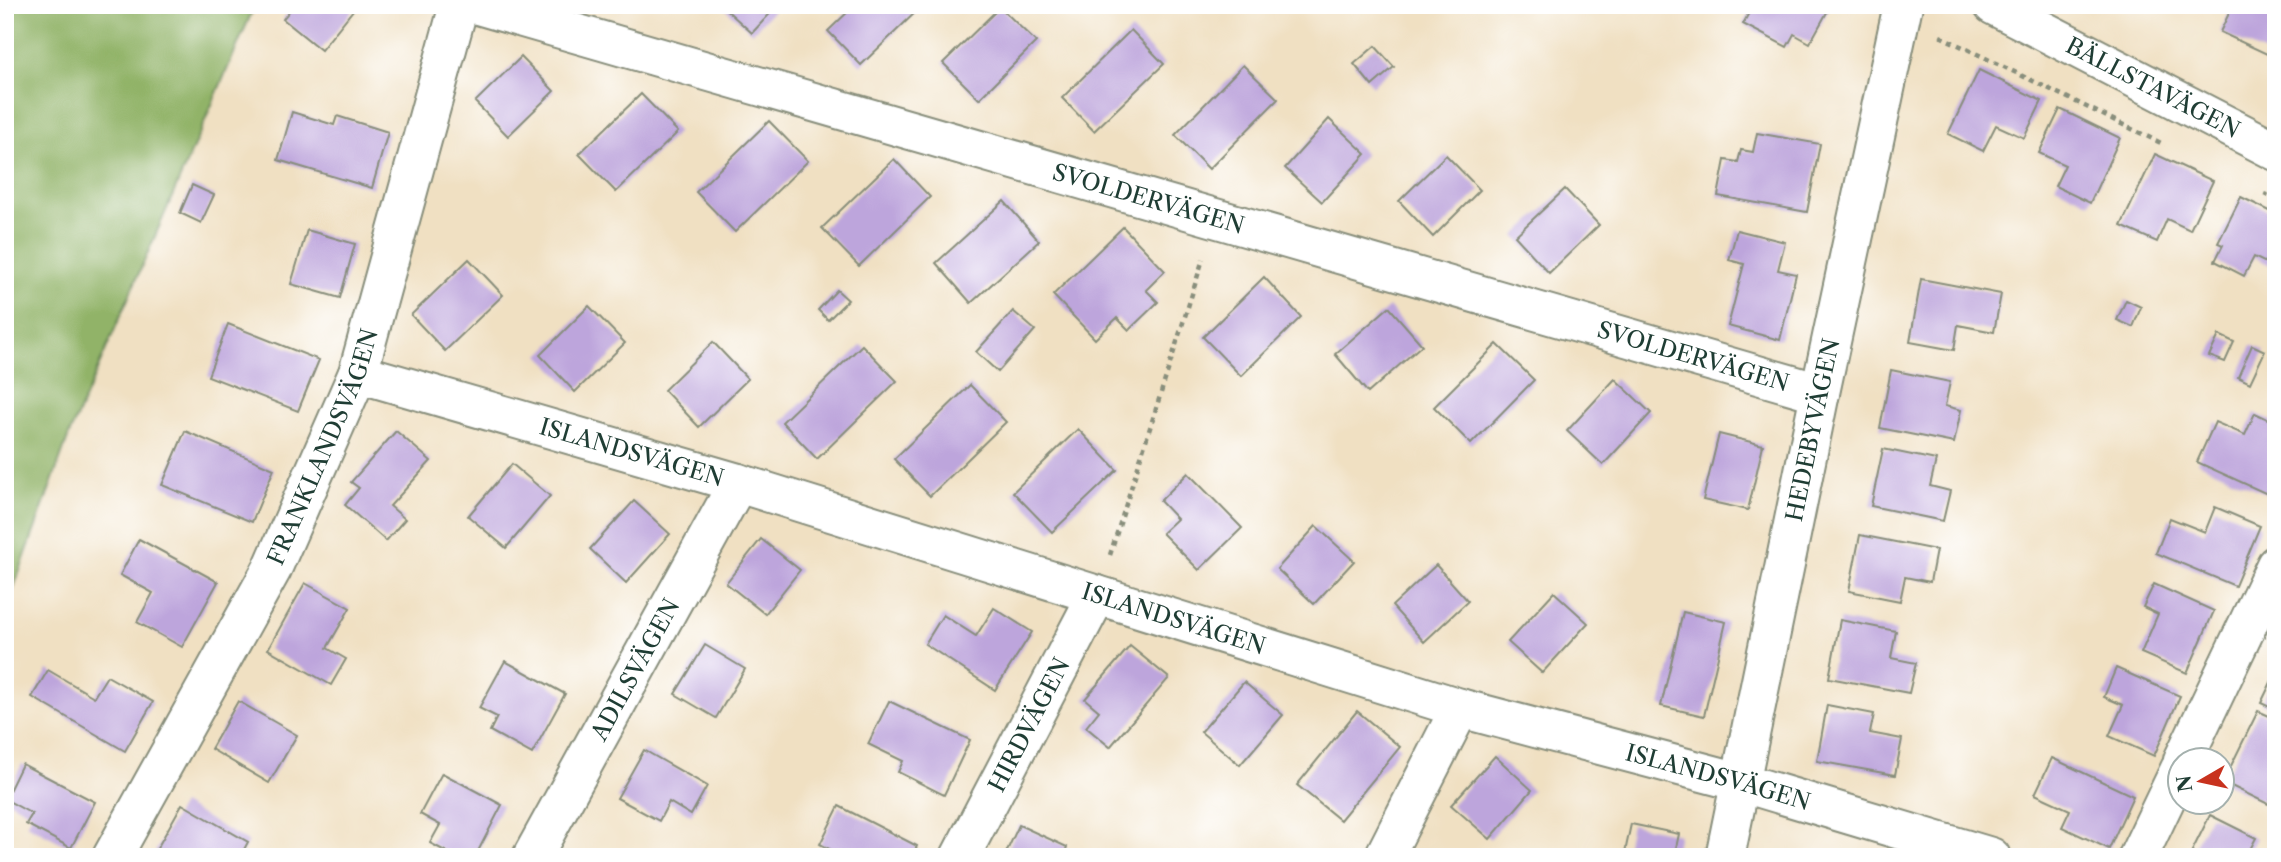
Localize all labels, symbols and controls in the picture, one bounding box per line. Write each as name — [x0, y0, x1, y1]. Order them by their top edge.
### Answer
street label: BÄLLSTAVÄGEN — [2061, 31, 2245, 144]
street label: SVOLDERVÄGEN — [1049, 158, 1248, 240]
street label: SVOLDERVÄGEN — [1594, 315, 1792, 397]
street label: FRANKLANDSVÄGEN — [261, 326, 384, 569]
street label: HEDEBYVÄGEN — [1780, 336, 1845, 524]
street label: ISLANDSVÄGEN — [536, 412, 727, 492]
street label: ISLANDSVÄGEN — [1079, 577, 1269, 661]
street label: ADILSVÄGEN — [584, 594, 686, 746]
street label: HIRDVÄGEN — [982, 653, 1076, 797]
street label: ISLANDSVÄGEN — [1623, 738, 1814, 816]
north arrow — [2166, 746, 2236, 816]
text: N — [2172, 774, 2197, 794]

